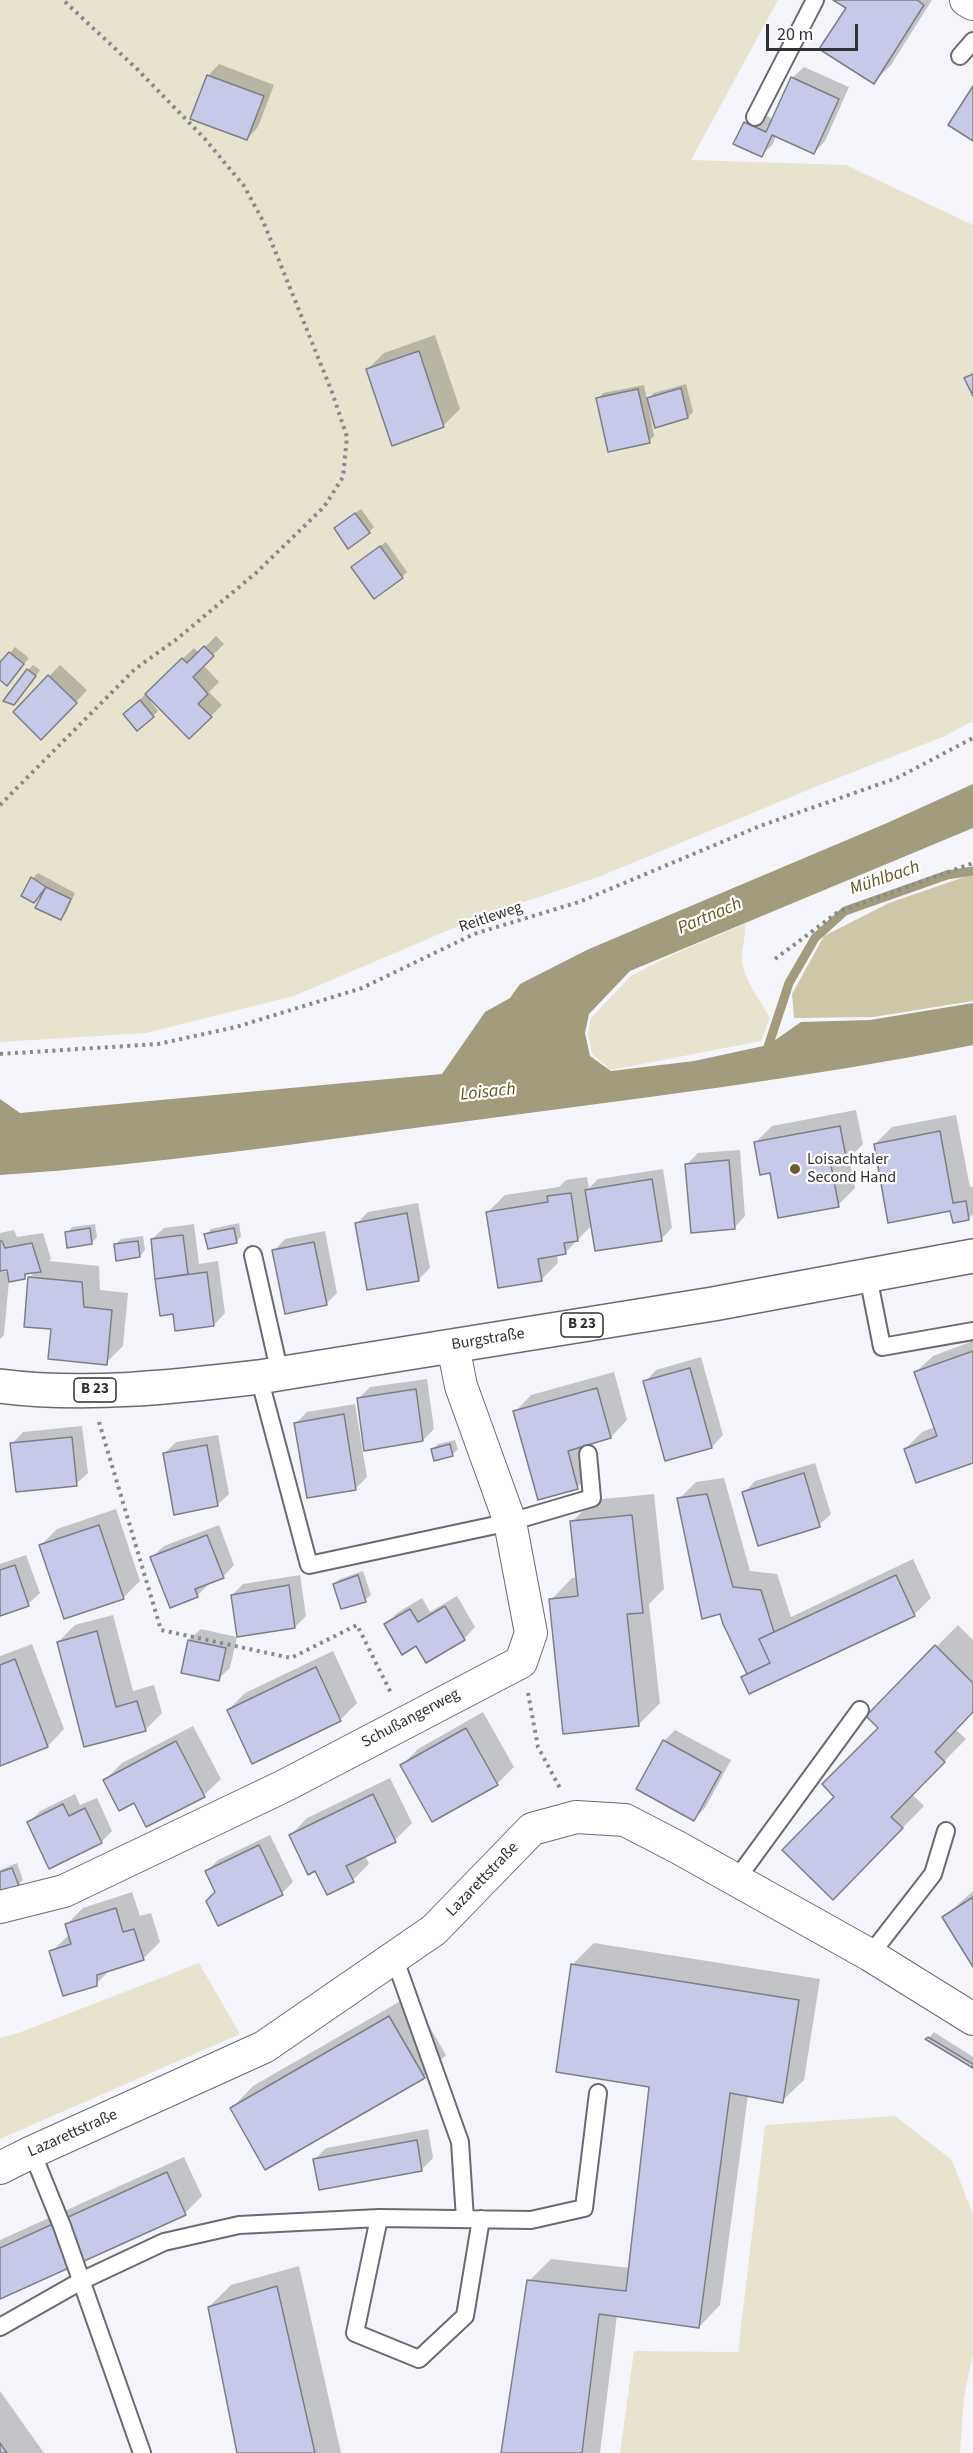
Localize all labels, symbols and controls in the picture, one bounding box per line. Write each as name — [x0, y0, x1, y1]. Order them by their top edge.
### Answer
scale bar — [769, 12, 860, 50]
text: 20 m — [777, 22, 813, 47]
water label: Mühlbach — [847, 857, 923, 901]
water label: Partnach — [675, 894, 745, 940]
street label: Reitleweg — [457, 898, 525, 938]
water label: Loisach — [459, 1079, 517, 1107]
place label: Loisachtaler Second Hand — [807, 1150, 896, 1188]
marker: Loisachtaler Second Hand — [788, 1162, 802, 1176]
road number: B 23 — [561, 1313, 603, 1337]
street label: Burgstraße — [450, 1325, 526, 1355]
road number: B 23 — [74, 1378, 116, 1402]
street label: Schußangerweg — [359, 1685, 463, 1753]
street label: Lazarettstraße — [443, 1839, 523, 1921]
street label: Lazarettstraße — [25, 2106, 121, 2162]

